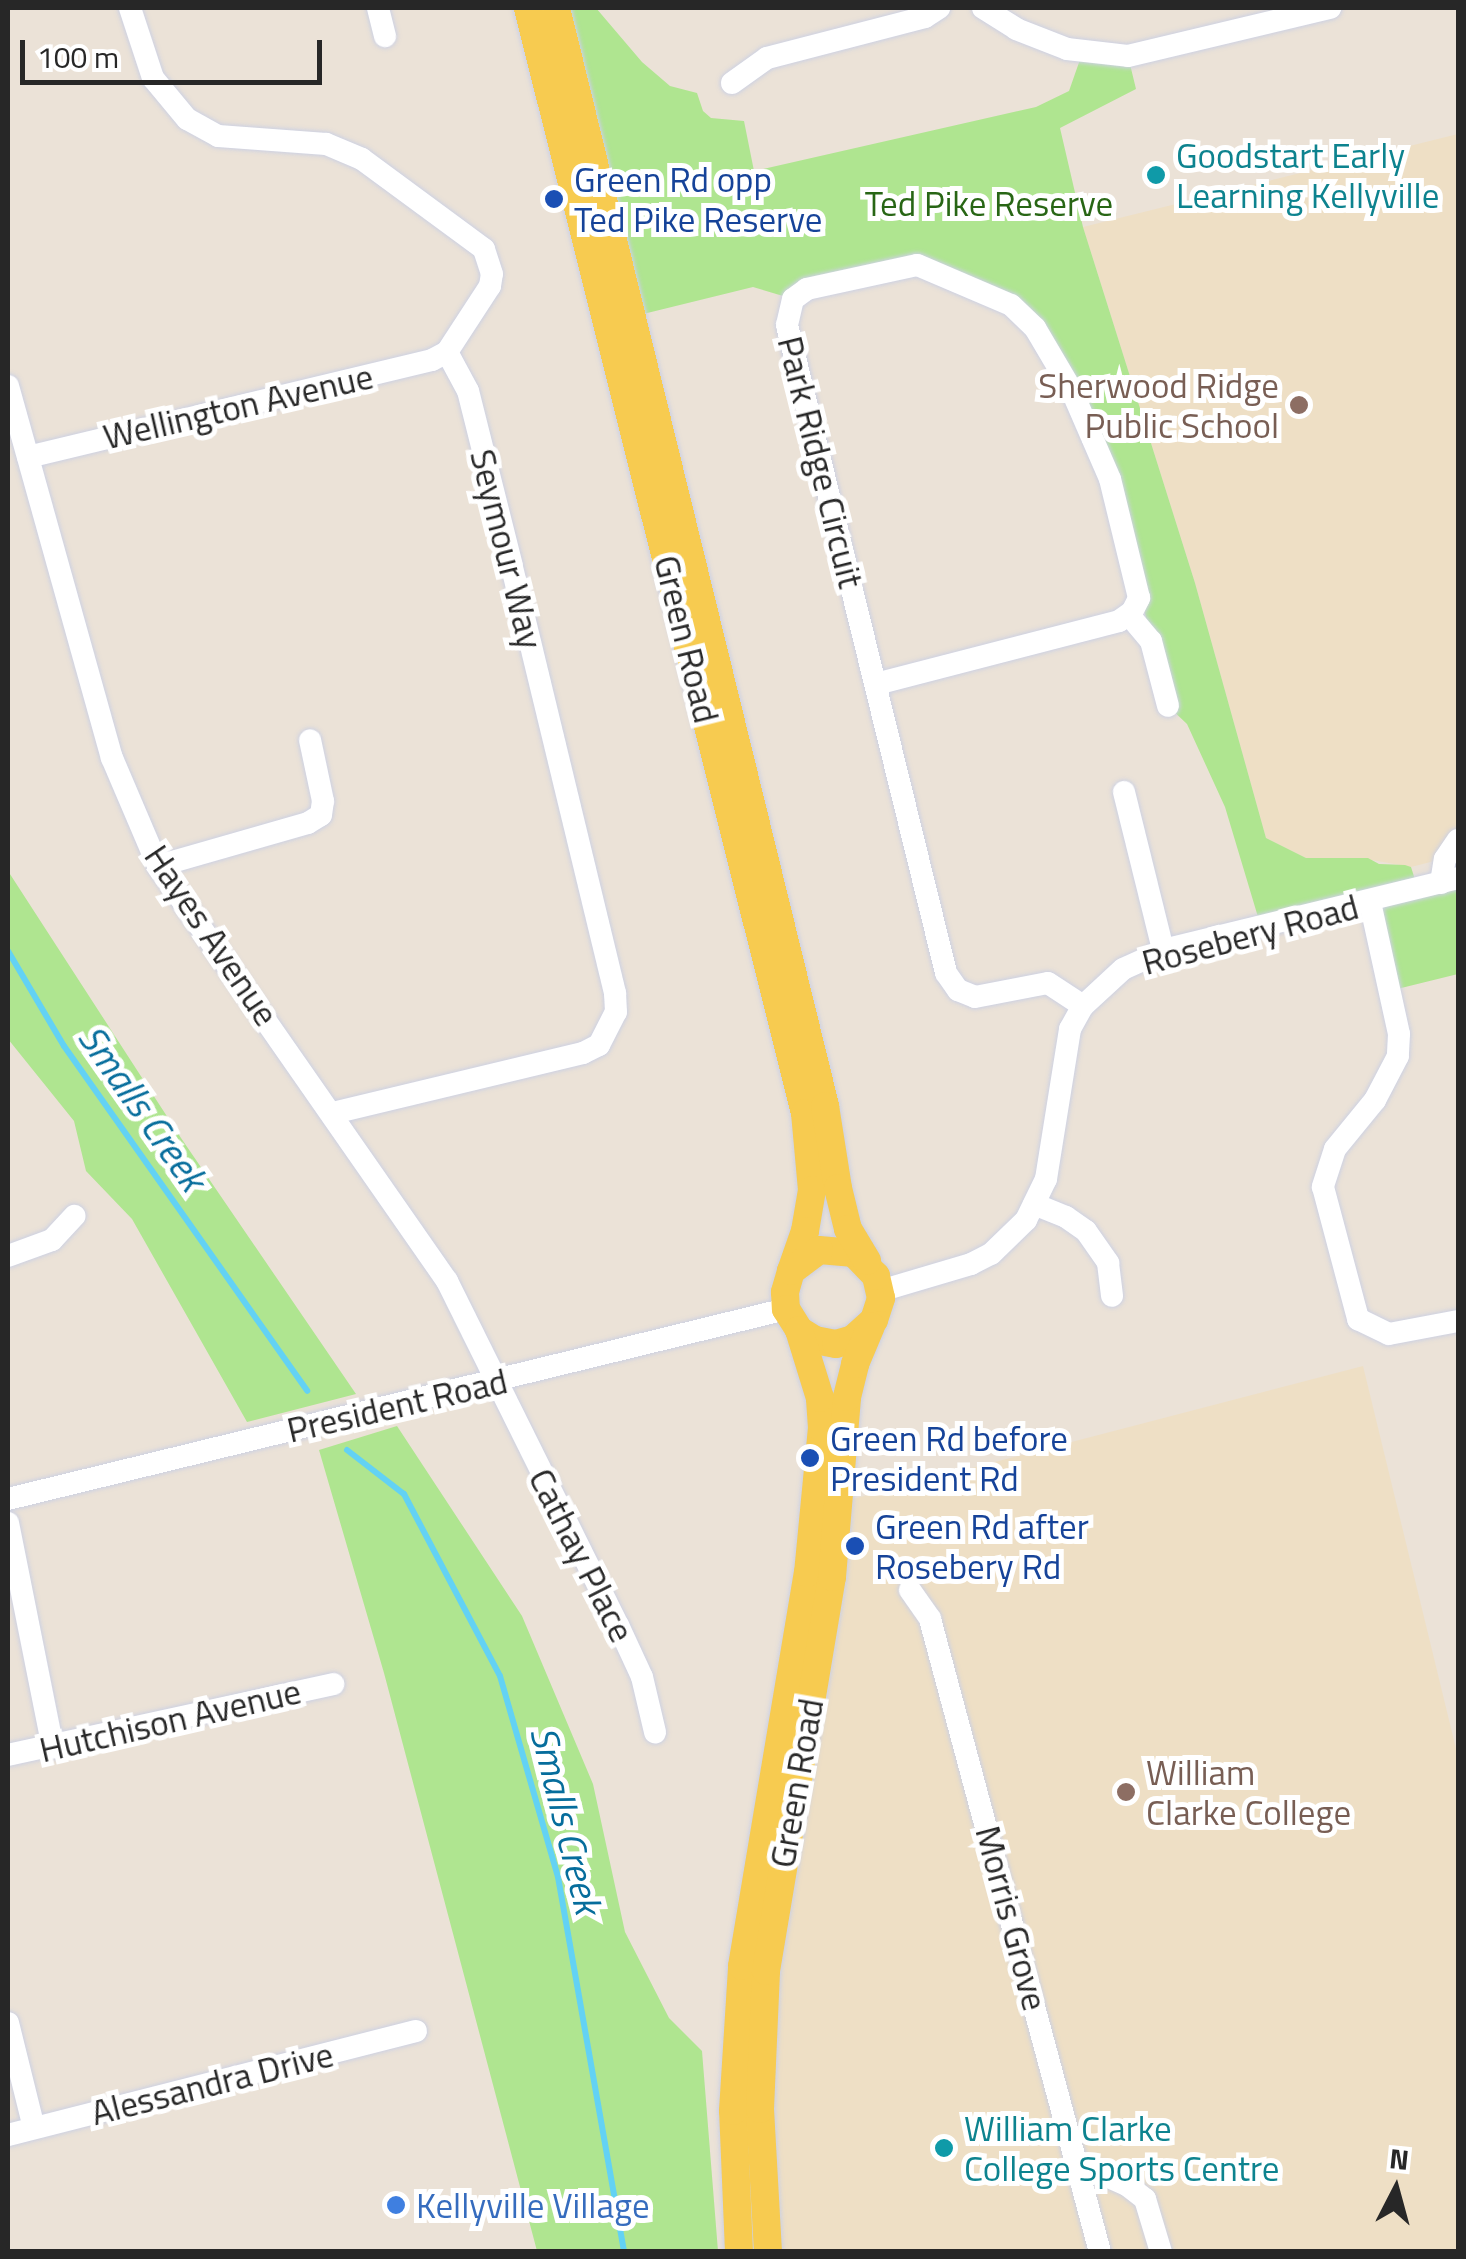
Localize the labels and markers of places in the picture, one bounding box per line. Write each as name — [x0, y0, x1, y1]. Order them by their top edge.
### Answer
place label: Goodstart Early Learning Kellyville — [1176, 134, 1439, 216]
place label: Green Rd opp Ted Pike Reserve — [574, 158, 822, 240]
marker: Goodstart Early Learning Kellyville — [1145, 164, 1167, 186]
marker: Green Rd opp Ted Pike Reserve — [543, 188, 565, 210]
place label: Sherwood Ridge Public School — [1038, 364, 1279, 446]
marker: Sherwood Ridge Public School — [1288, 394, 1310, 416]
place label: Green Rd before President Rd — [830, 1417, 1068, 1499]
marker: Green Rd before President Rd — [799, 1447, 821, 1469]
place label: Green Rd after Rosebery Rd — [875, 1505, 1089, 1587]
marker: Green Rd after Rosebery Rd — [844, 1535, 866, 1557]
place label: William Clarke College — [1146, 1751, 1351, 1833]
marker: William Clarke College — [1115, 1781, 1137, 1803]
place label: William Clarke College Sports Centre — [964, 2107, 1279, 2189]
marker: William Clarke College Sports Centre — [933, 2137, 955, 2159]
place label: Kellyville Village — [416, 2184, 650, 2226]
marker: Kellyville Village — [385, 2194, 407, 2216]

